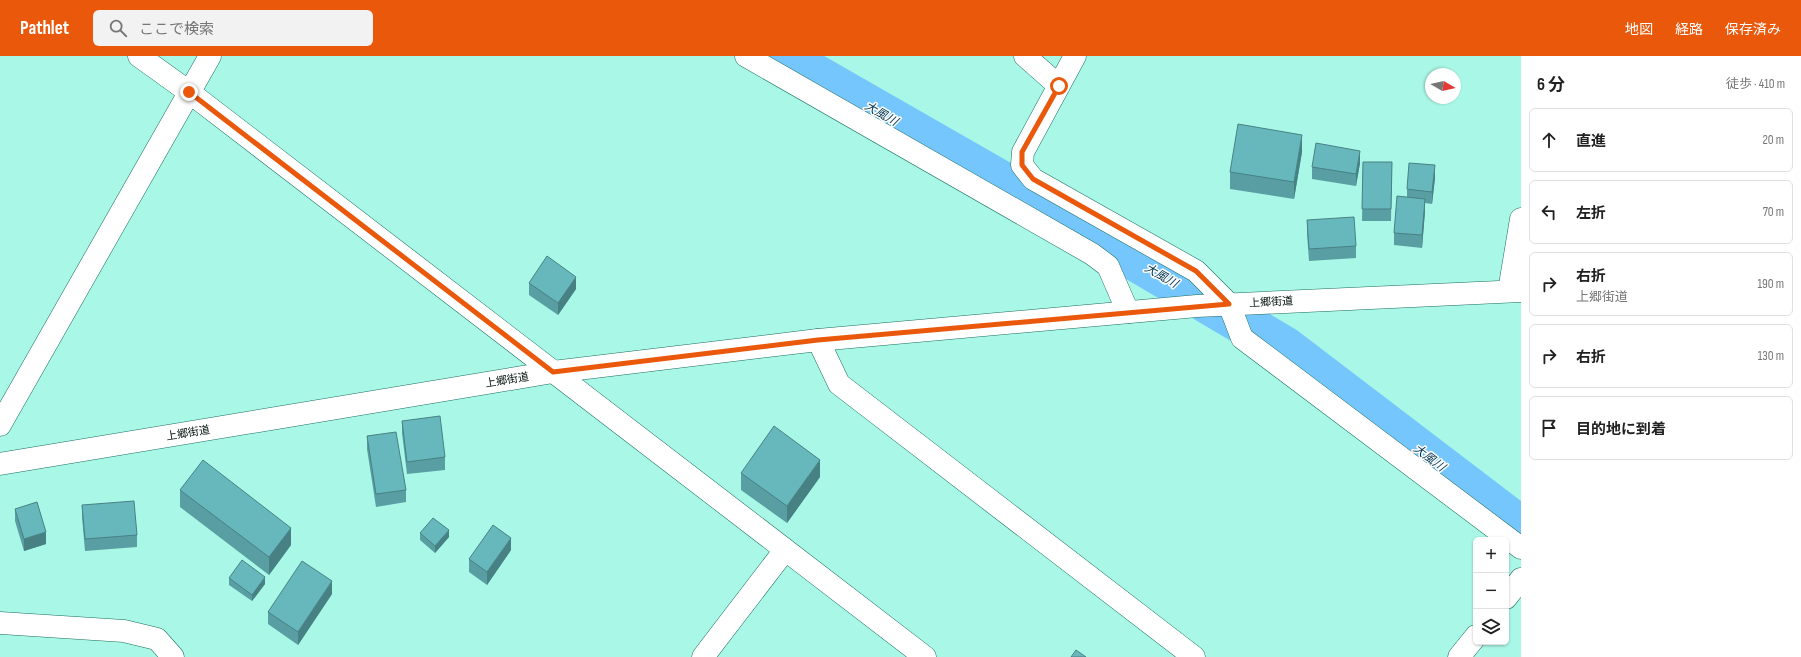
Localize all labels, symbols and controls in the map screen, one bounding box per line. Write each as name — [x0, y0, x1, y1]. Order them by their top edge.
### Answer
search box — [93, 10, 373, 46]
text: Pathlet — [20, 17, 69, 40]
icon: search — [107, 17, 129, 39]
text: ここで検索 — [139, 20, 214, 39]
text: 地図 — [1625, 21, 1653, 38]
text: 経路 — [1675, 21, 1703, 38]
text: 保存済み — [1725, 21, 1781, 38]
north arrow — [1425, 68, 1461, 104]
text: 6 分 — [1537, 75, 1565, 95]
text: 徒歩 · 410 m — [1726, 76, 1785, 92]
route start — [1050, 77, 1068, 95]
route end — [180, 83, 198, 101]
water label: 大風川 — [862, 99, 902, 130]
icon: ahead — [1538, 129, 1560, 151]
text: 直進 — [1576, 132, 1606, 151]
text: 20 m — [1762, 132, 1784, 148]
icon: left — [1538, 201, 1560, 223]
text: 左折 — [1576, 204, 1606, 223]
text: 70 m — [1763, 204, 1784, 220]
water label: 大風川 — [1142, 261, 1182, 292]
text: 右折 — [1576, 267, 1606, 286]
icon: right — [1538, 273, 1560, 295]
text: 190 m — [1757, 276, 1784, 292]
text: 上郷街道 — [1576, 289, 1628, 305]
street label: 上郷街道 — [1249, 294, 1293, 310]
icon: right — [1538, 345, 1560, 367]
text: 右折 — [1576, 348, 1606, 367]
text: 130 m — [1758, 348, 1784, 364]
street label: 上郷街道 — [484, 370, 530, 390]
icon: arrive — [1538, 417, 1560, 439]
text: 目的地に到着 — [1576, 420, 1666, 439]
street label: 上郷街道 — [165, 423, 211, 443]
water label: 大風川 — [1410, 441, 1449, 476]
map controls — [1473, 537, 1509, 645]
button: + — [1473, 537, 1509, 573]
button: − — [1473, 573, 1509, 609]
button: layers — [1473, 609, 1509, 645]

